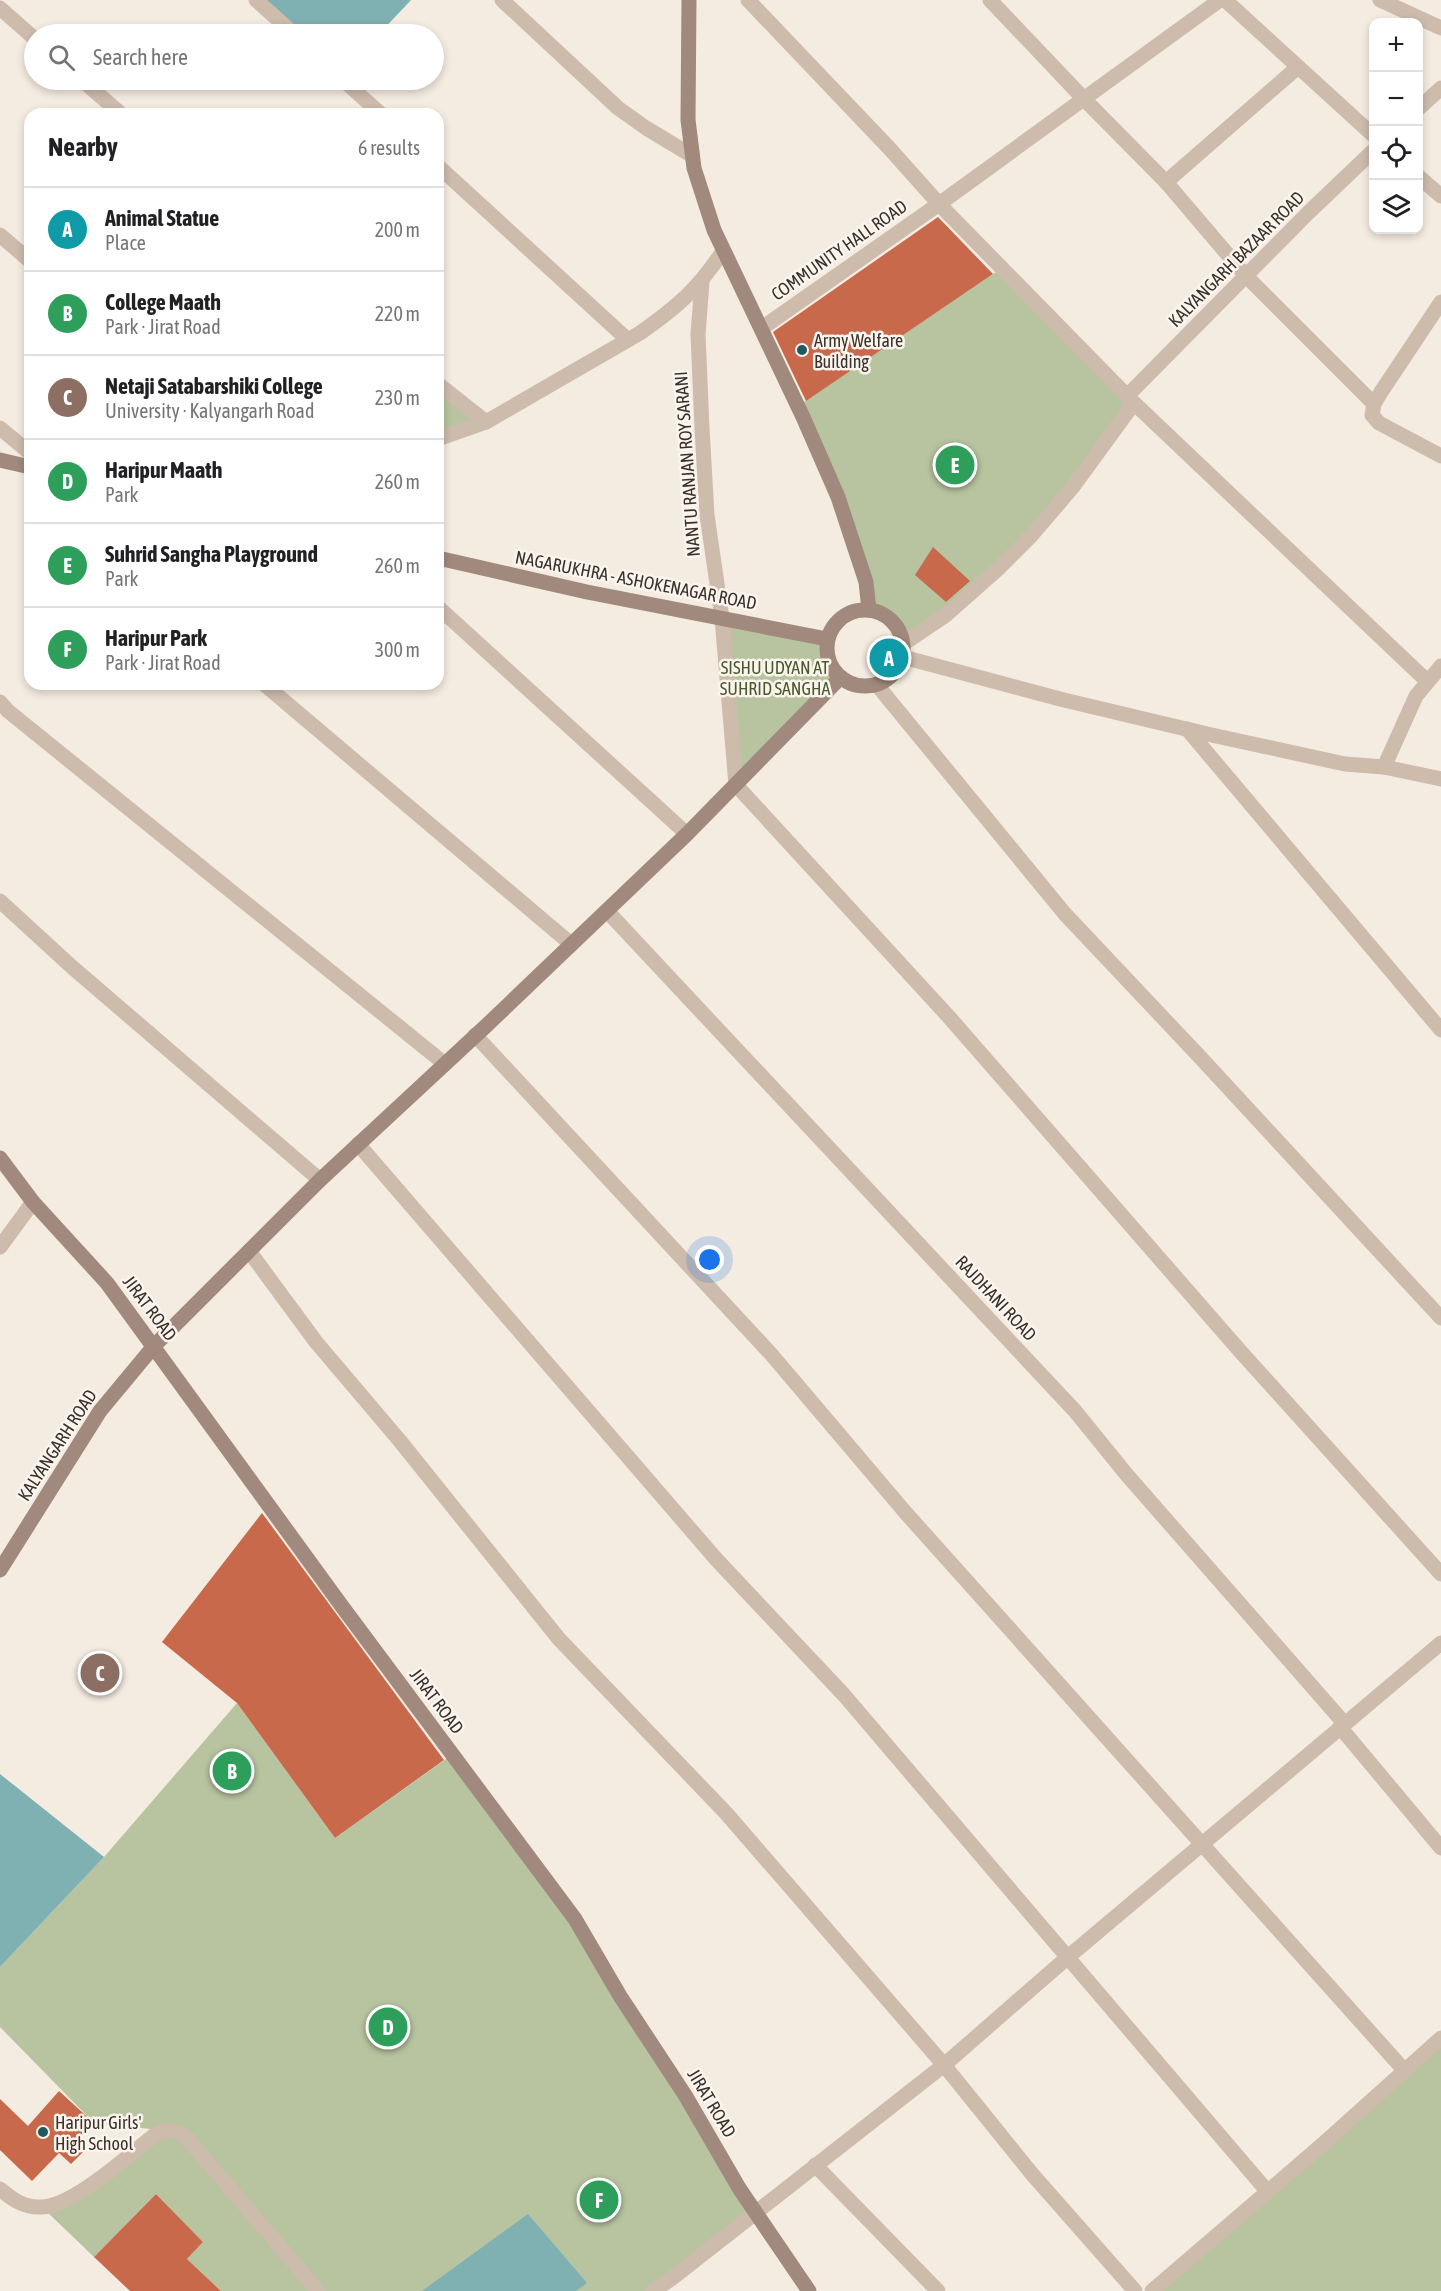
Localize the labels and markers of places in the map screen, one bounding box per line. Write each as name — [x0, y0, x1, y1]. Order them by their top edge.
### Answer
place label: Army Welfare Building — [814, 330, 903, 372]
marker: Army Welfare Building — [795, 343, 809, 357]
pin: E — [936, 442, 974, 488]
pin: A — [870, 636, 908, 680]
pin: C — [80, 1650, 120, 1696]
pin: B — [212, 1748, 252, 1794]
pin: D — [368, 2004, 408, 2050]
place label: Haripur Girls' High School — [55, 2112, 141, 2154]
marker: Haripur Girls' High School — [36, 2125, 50, 2139]
pin: F — [580, 2178, 618, 2222]

